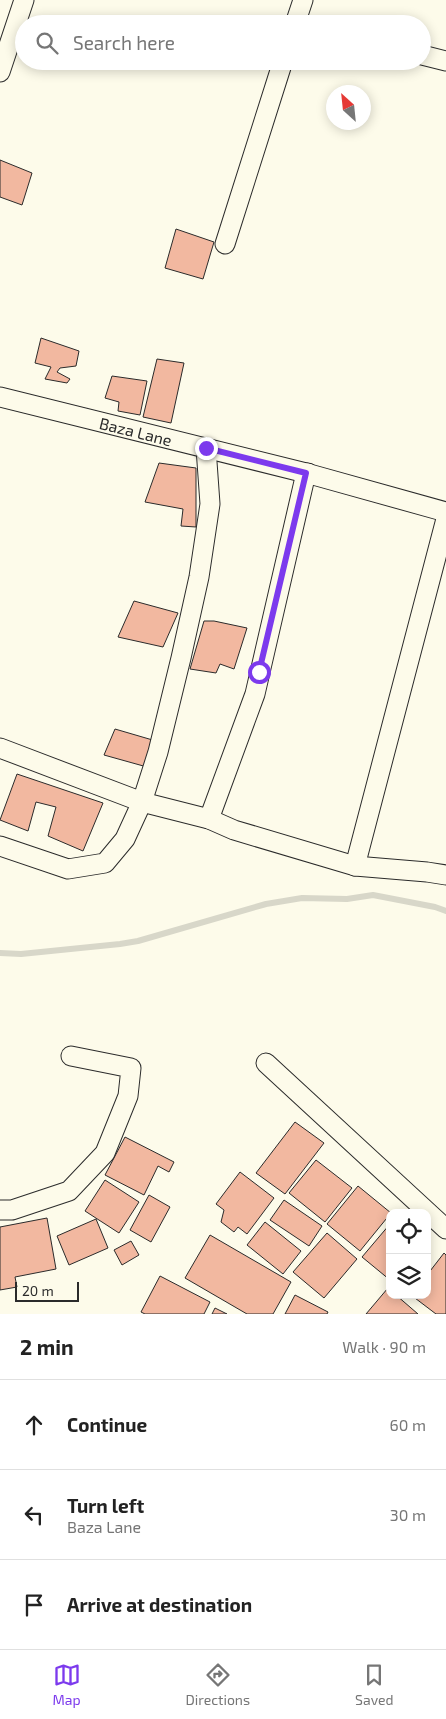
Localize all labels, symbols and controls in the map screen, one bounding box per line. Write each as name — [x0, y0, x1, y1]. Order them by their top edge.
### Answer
search box — [15, 15, 431, 70]
icon: search — [33, 29, 61, 57]
text: Search here — [73, 31, 175, 54]
north arrow — [326, 85, 371, 130]
street label: Baza Lane — [98, 413, 174, 449]
route end — [195, 437, 218, 460]
route start — [248, 661, 271, 684]
map controls — [386, 1209, 431, 1299]
button: locate — [386, 1209, 431, 1254]
button: layers — [386, 1254, 431, 1299]
scale bar — [15, 1279, 79, 1302]
text: 20 m — [22, 1282, 54, 1299]
text: 2 min — [20, 1334, 74, 1359]
text: Walk · 90 m — [342, 1337, 426, 1356]
icon: ahead — [20, 1411, 48, 1439]
text: Continue — [67, 1413, 147, 1436]
text: 60 m — [390, 1415, 426, 1434]
text: Turn left — [67, 1494, 144, 1517]
icon: left — [20, 1501, 48, 1529]
text: 30 m — [390, 1505, 426, 1524]
text: Baza Lane — [67, 1517, 141, 1536]
icon: arrive — [20, 1591, 48, 1619]
text: Arrive at destination — [67, 1593, 252, 1616]
tab: Map — [52, 1661, 81, 1708]
tab: Directions — [186, 1661, 250, 1708]
tab: Saved — [355, 1661, 394, 1708]

